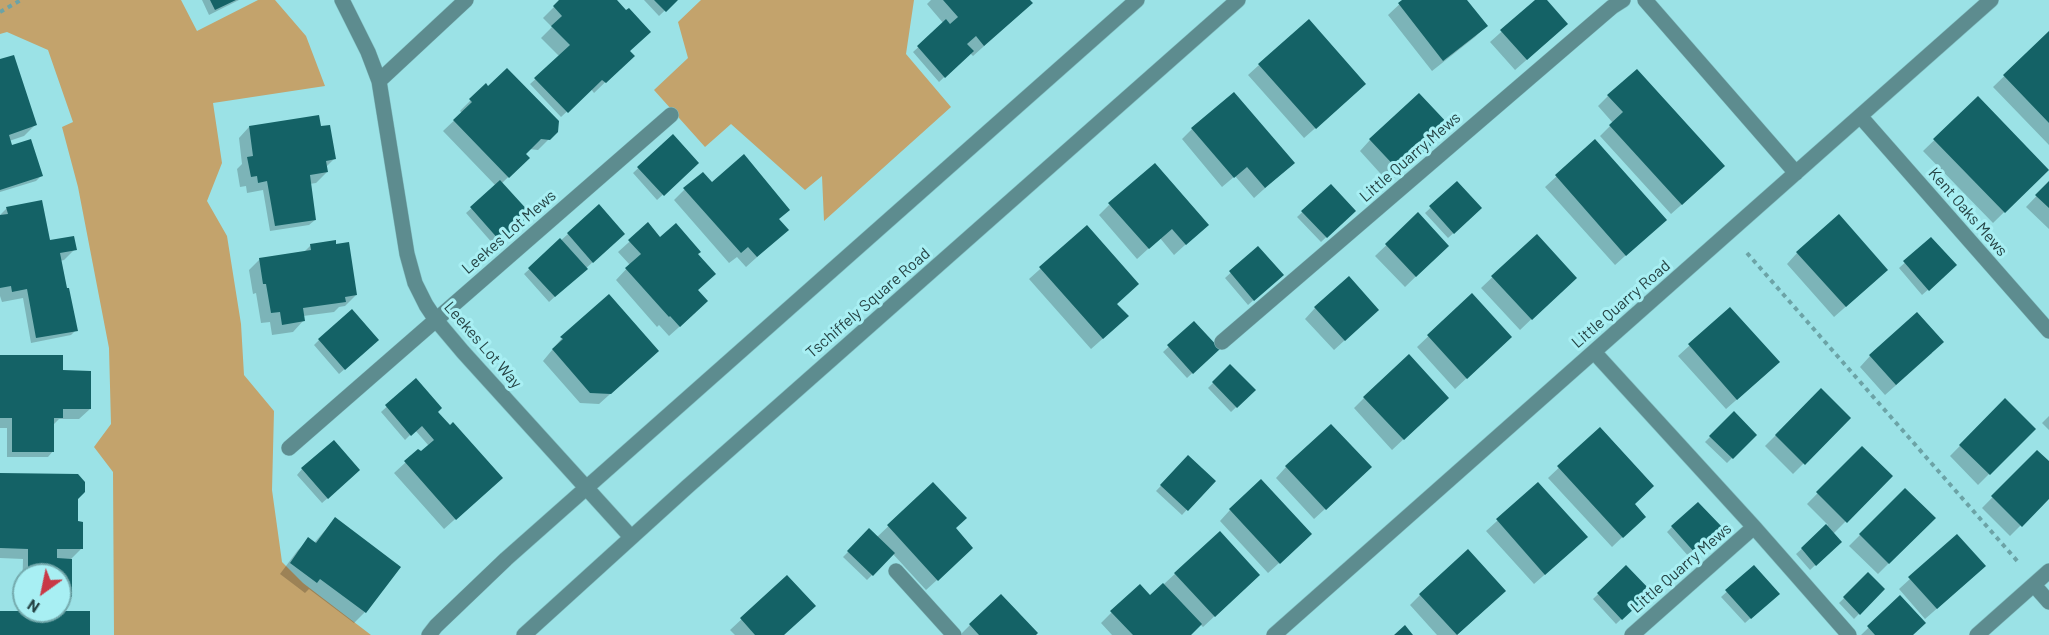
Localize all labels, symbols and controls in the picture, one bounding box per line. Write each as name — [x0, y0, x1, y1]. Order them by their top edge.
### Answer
street label: Little Quarry Mews — [1356, 108, 1464, 206]
street label: Kent Oaks Mews — [1924, 164, 2012, 260]
street label: Leekes Lot Mews — [458, 186, 560, 278]
street label: Tschiffely Square Road — [802, 244, 934, 362]
street label: Little Quarry Road — [1568, 256, 1674, 352]
street label: Leekes Lot Way — [440, 298, 526, 392]
street label: Little Quarry Mews — [1627, 519, 1735, 617]
north arrow — [12, 563, 72, 623]
text: N — [23, 596, 43, 618]

